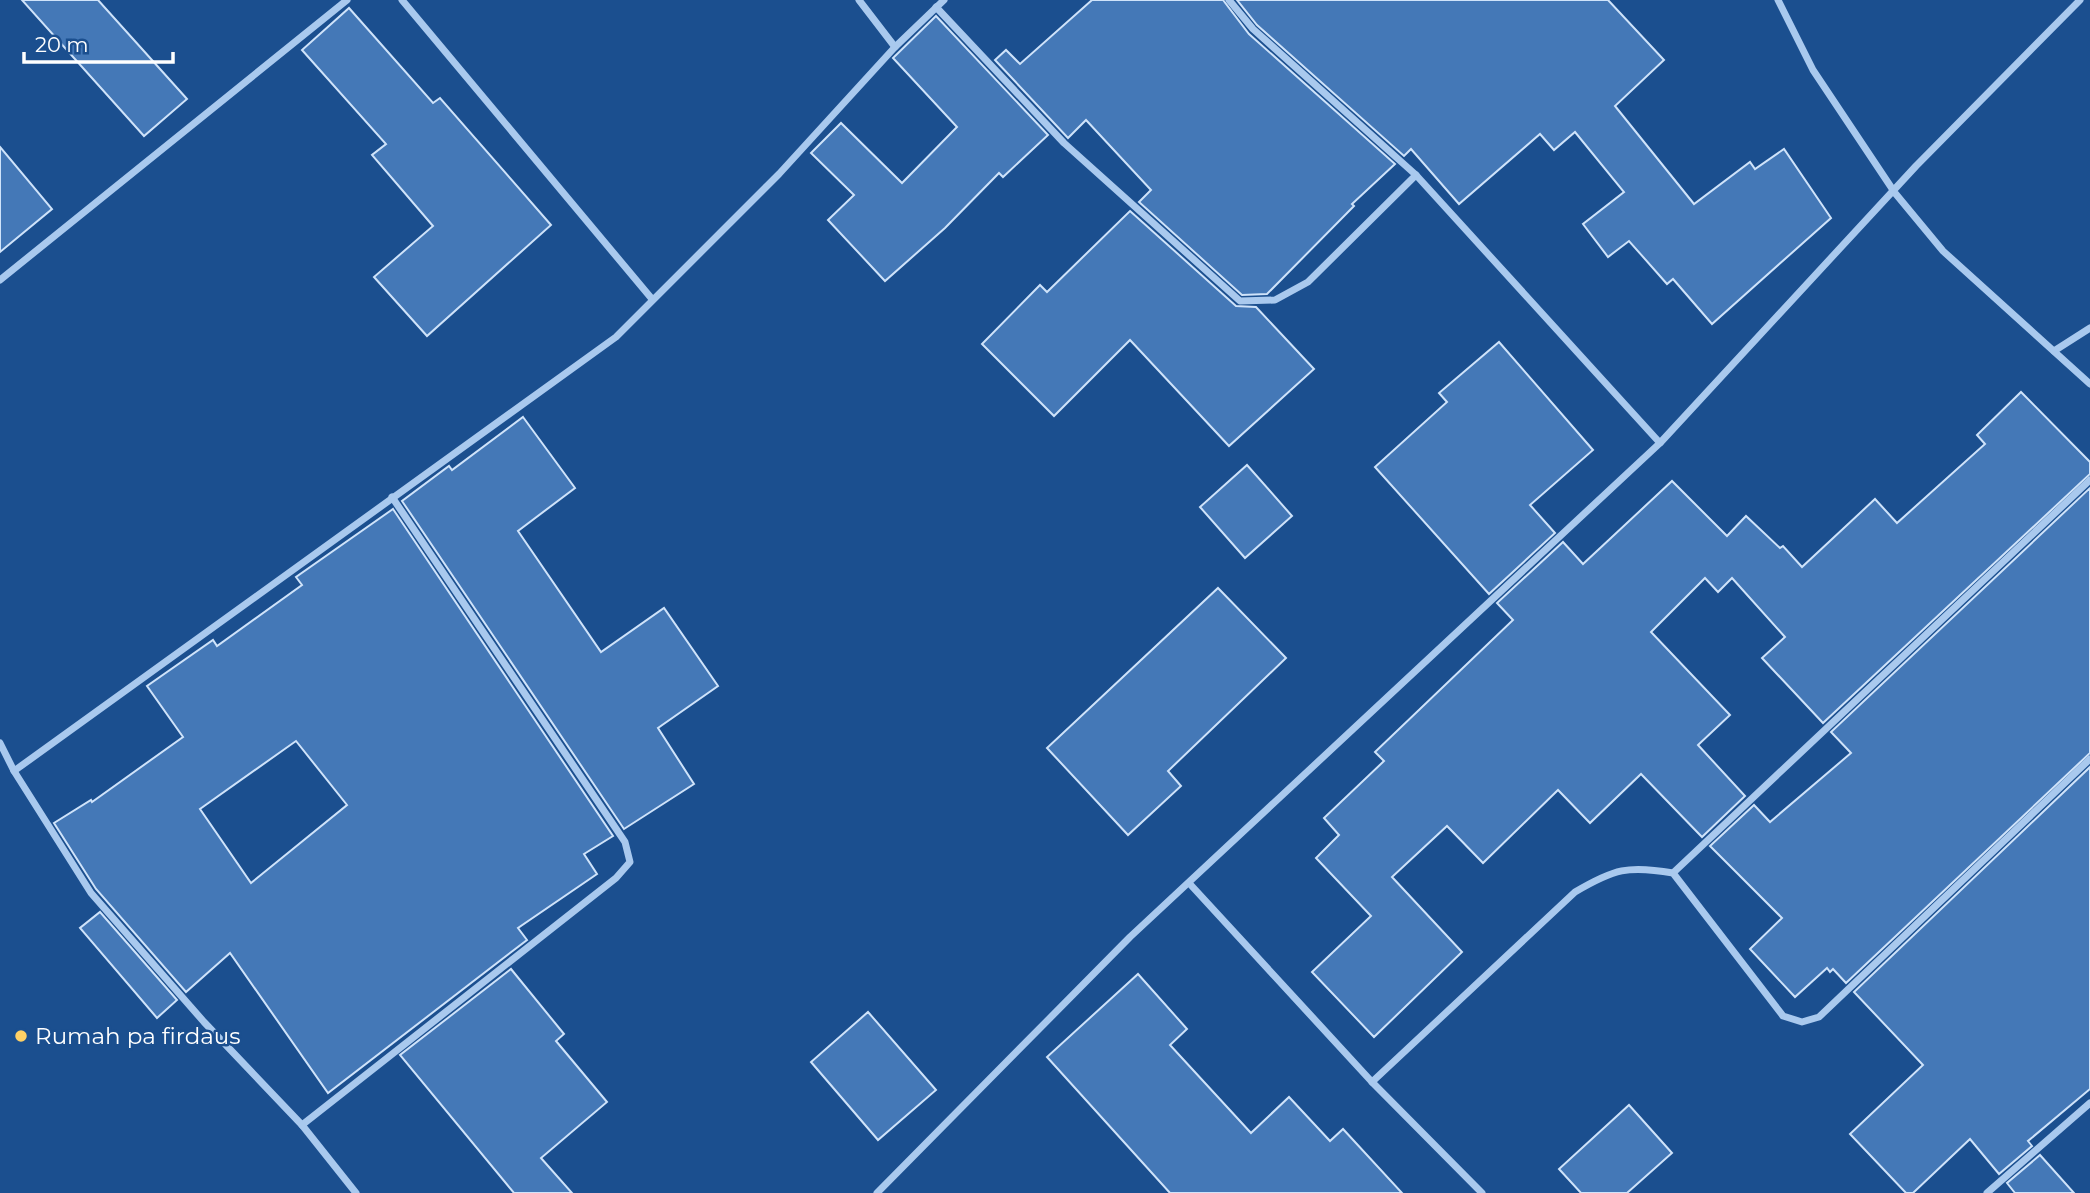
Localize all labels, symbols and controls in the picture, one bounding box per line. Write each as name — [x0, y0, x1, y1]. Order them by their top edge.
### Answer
scale bar — [24, 21, 173, 65]
text: 20 m — [35, 32, 89, 57]
place label: Rumah pa firdaus — [35, 1022, 241, 1050]
marker: Rumah pa firdaus — [13, 1028, 29, 1044]

